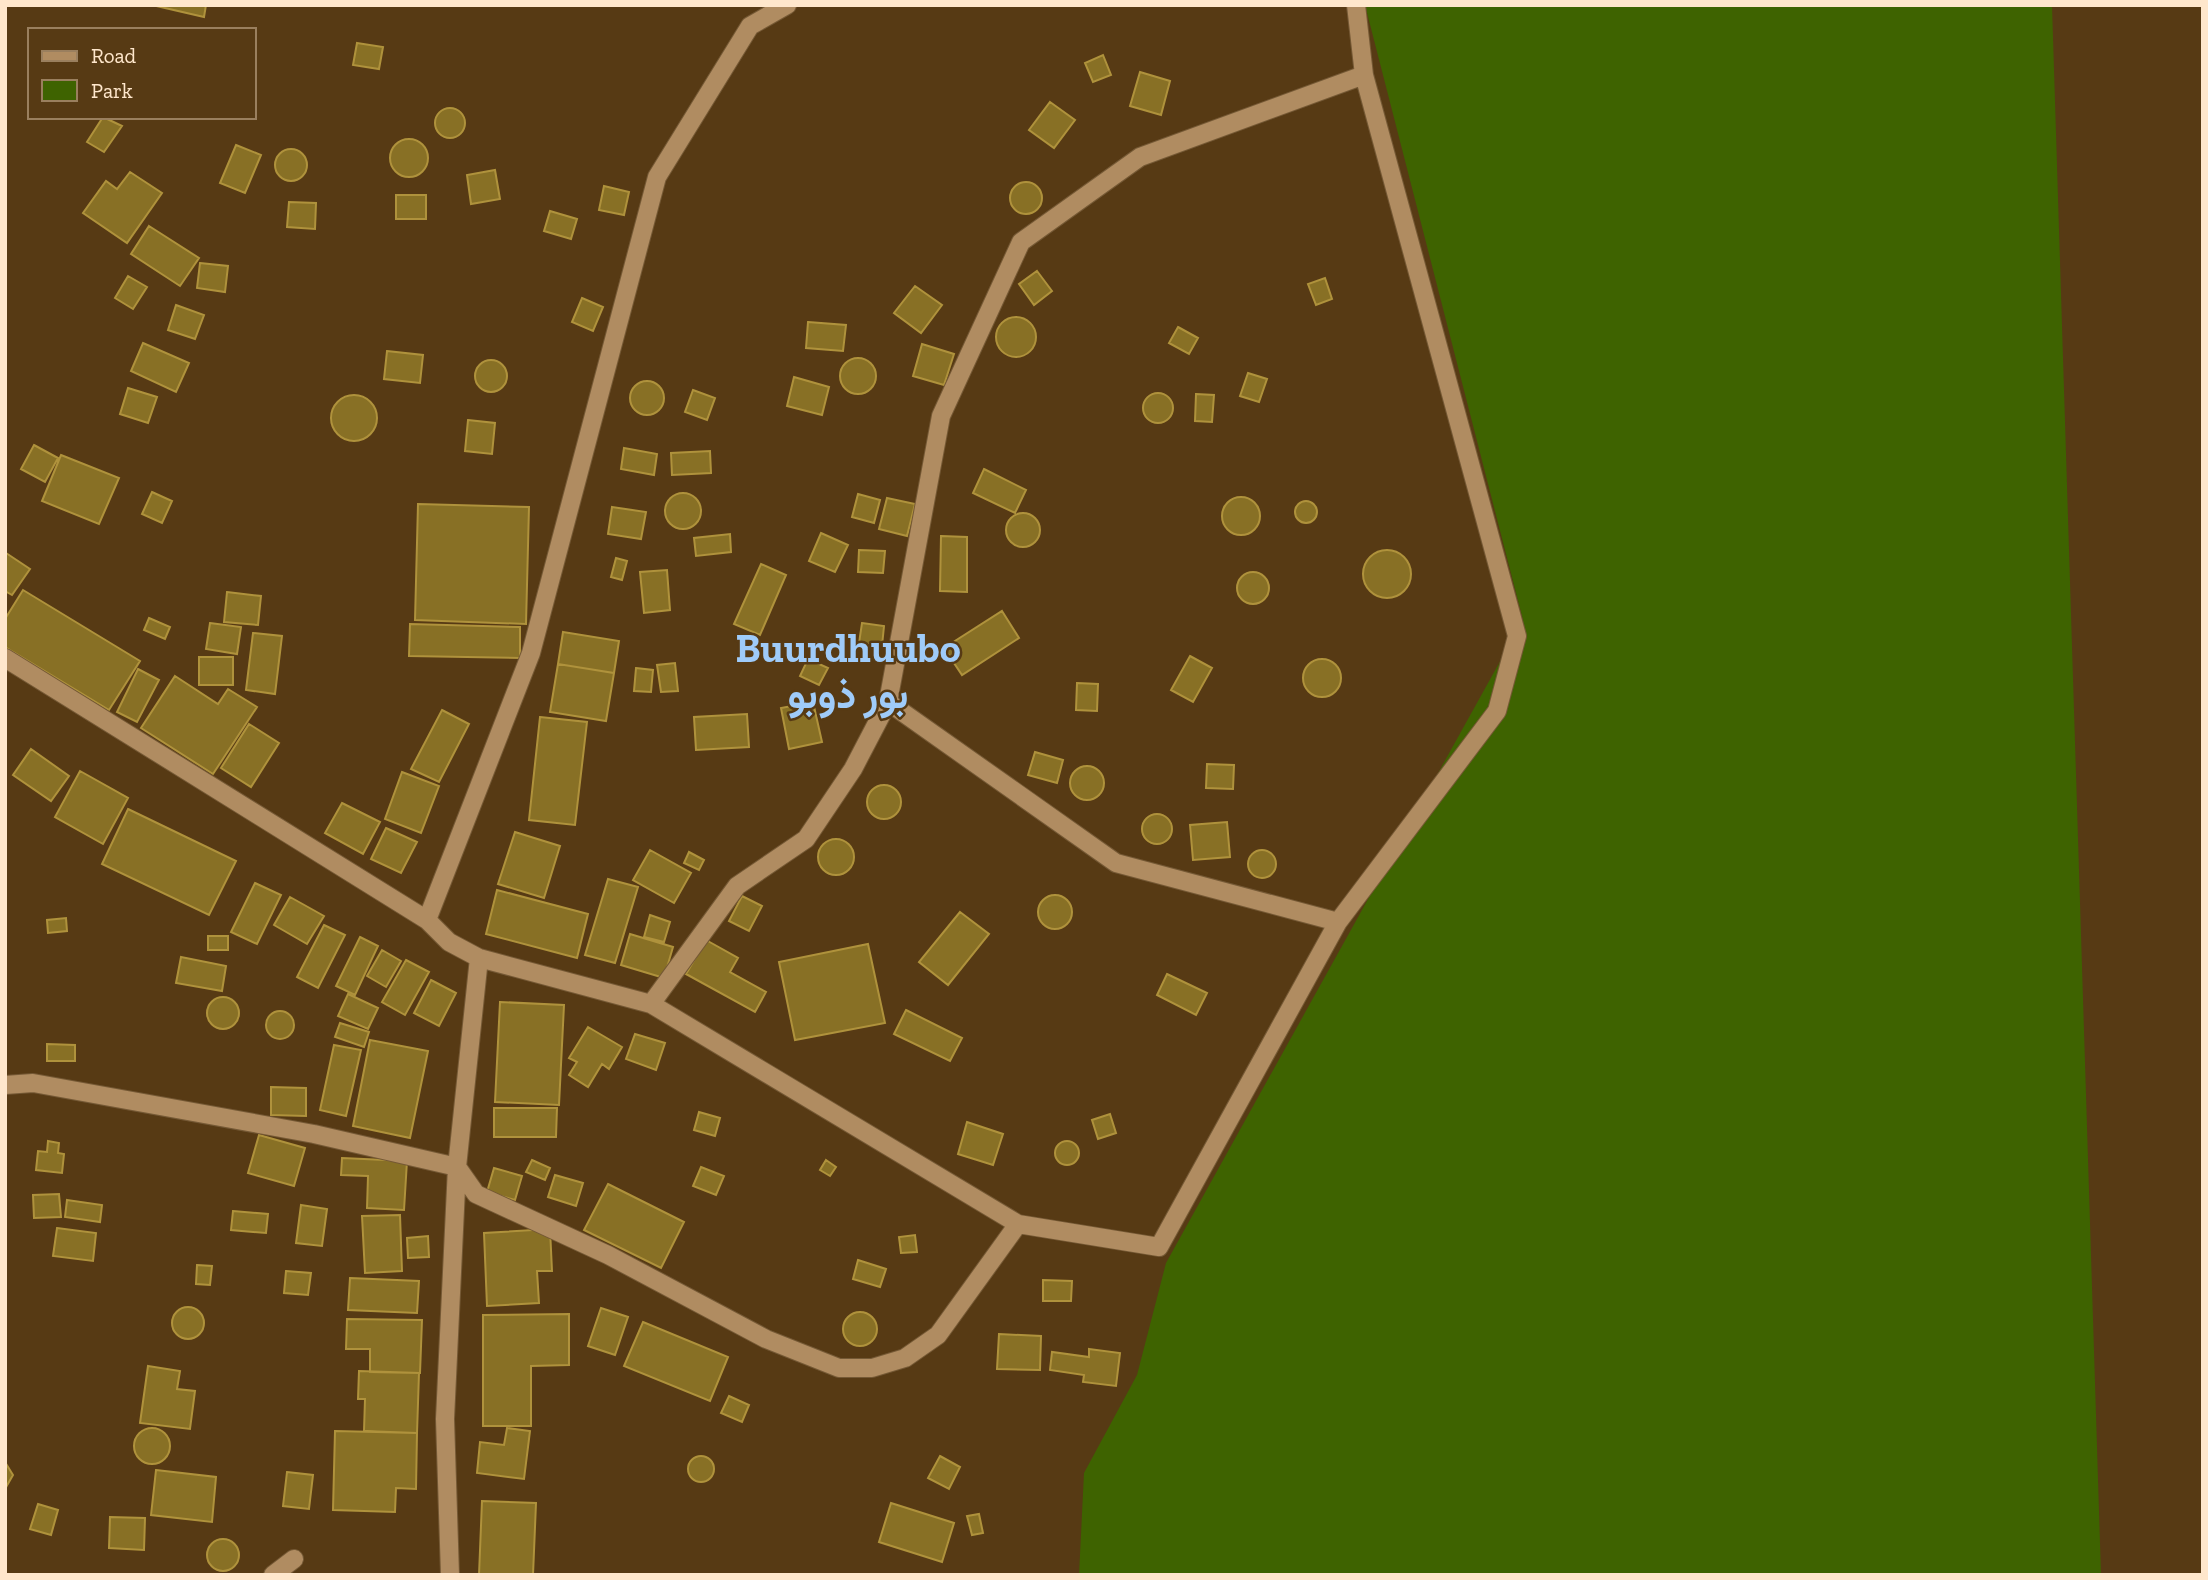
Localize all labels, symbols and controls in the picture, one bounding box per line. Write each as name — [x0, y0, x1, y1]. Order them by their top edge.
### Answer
legend — [28, 28, 256, 119]
text: Road — [91, 43, 137, 68]
text: Park — [91, 78, 133, 103]
district label: Buurdhuubo بور ذوبو — [735, 624, 961, 719]

